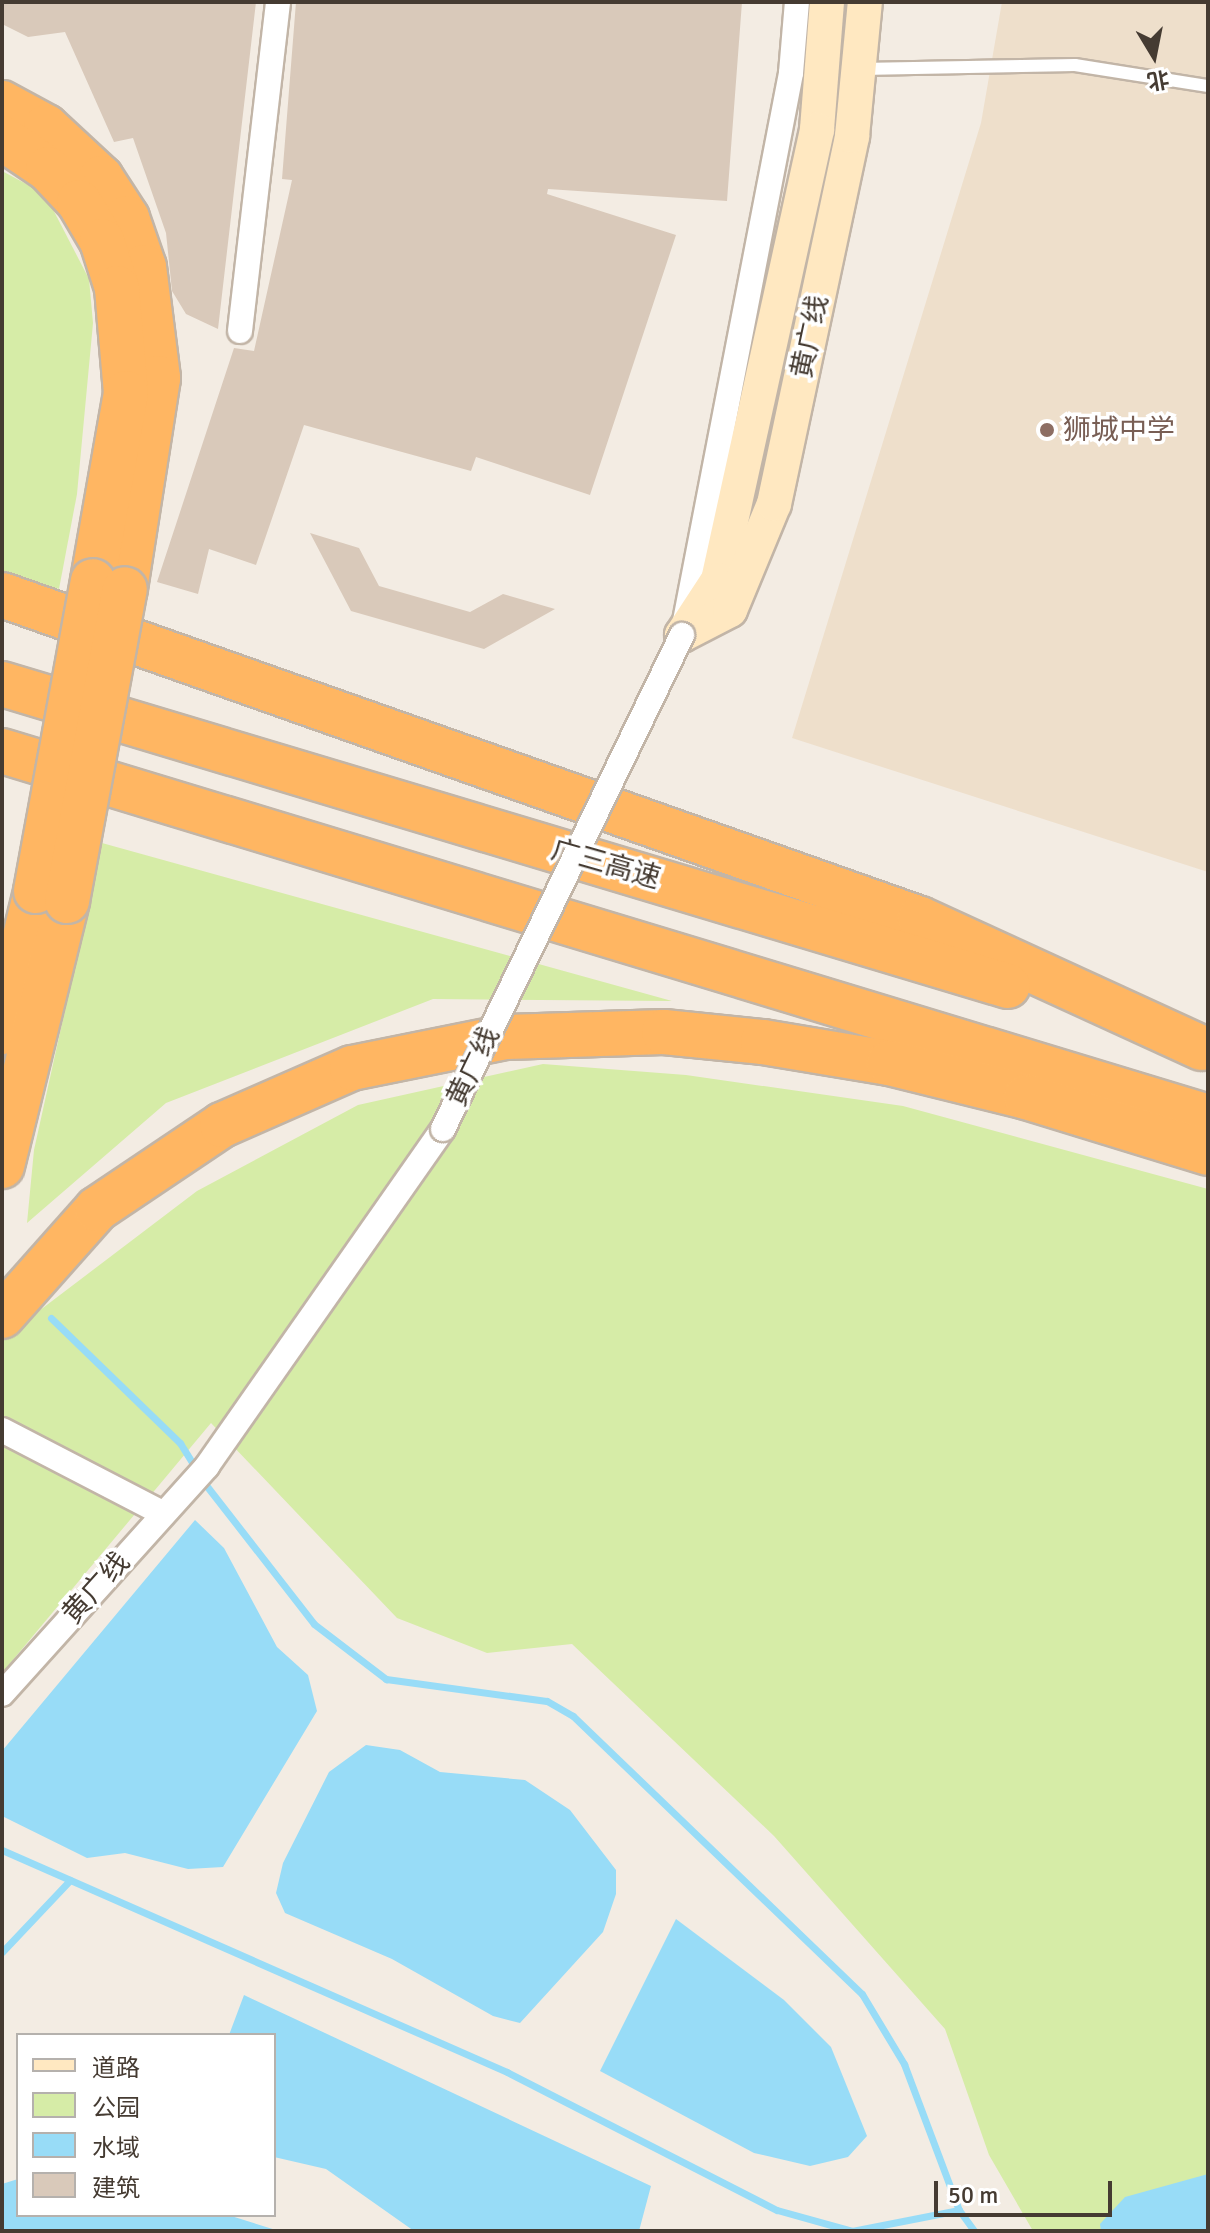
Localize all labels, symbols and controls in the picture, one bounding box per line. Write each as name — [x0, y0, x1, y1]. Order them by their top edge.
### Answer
north arrow — [1114, 16, 1194, 96]
text: 北 — [1145, 65, 1171, 95]
street label: 黄广线 — [785, 292, 835, 382]
place label: 狮城中学 — [1063, 413, 1175, 447]
marker: 狮城中学 — [1038, 421, 1056, 439]
street label: 广三高速 — [548, 832, 664, 896]
street label: 黄广线 — [439, 1022, 507, 1112]
street label: 黄广线 — [55, 1546, 137, 1630]
legend — [16, 2033, 276, 2217]
text: 道路 — [92, 2053, 140, 2083]
text: 公园 — [92, 2093, 140, 2123]
text: 水域 — [92, 2133, 140, 2163]
scale bar — [938, 2165, 1116, 2215]
text: 建筑 — [92, 2173, 140, 2203]
text: 50 m — [948, 2180, 998, 2210]

